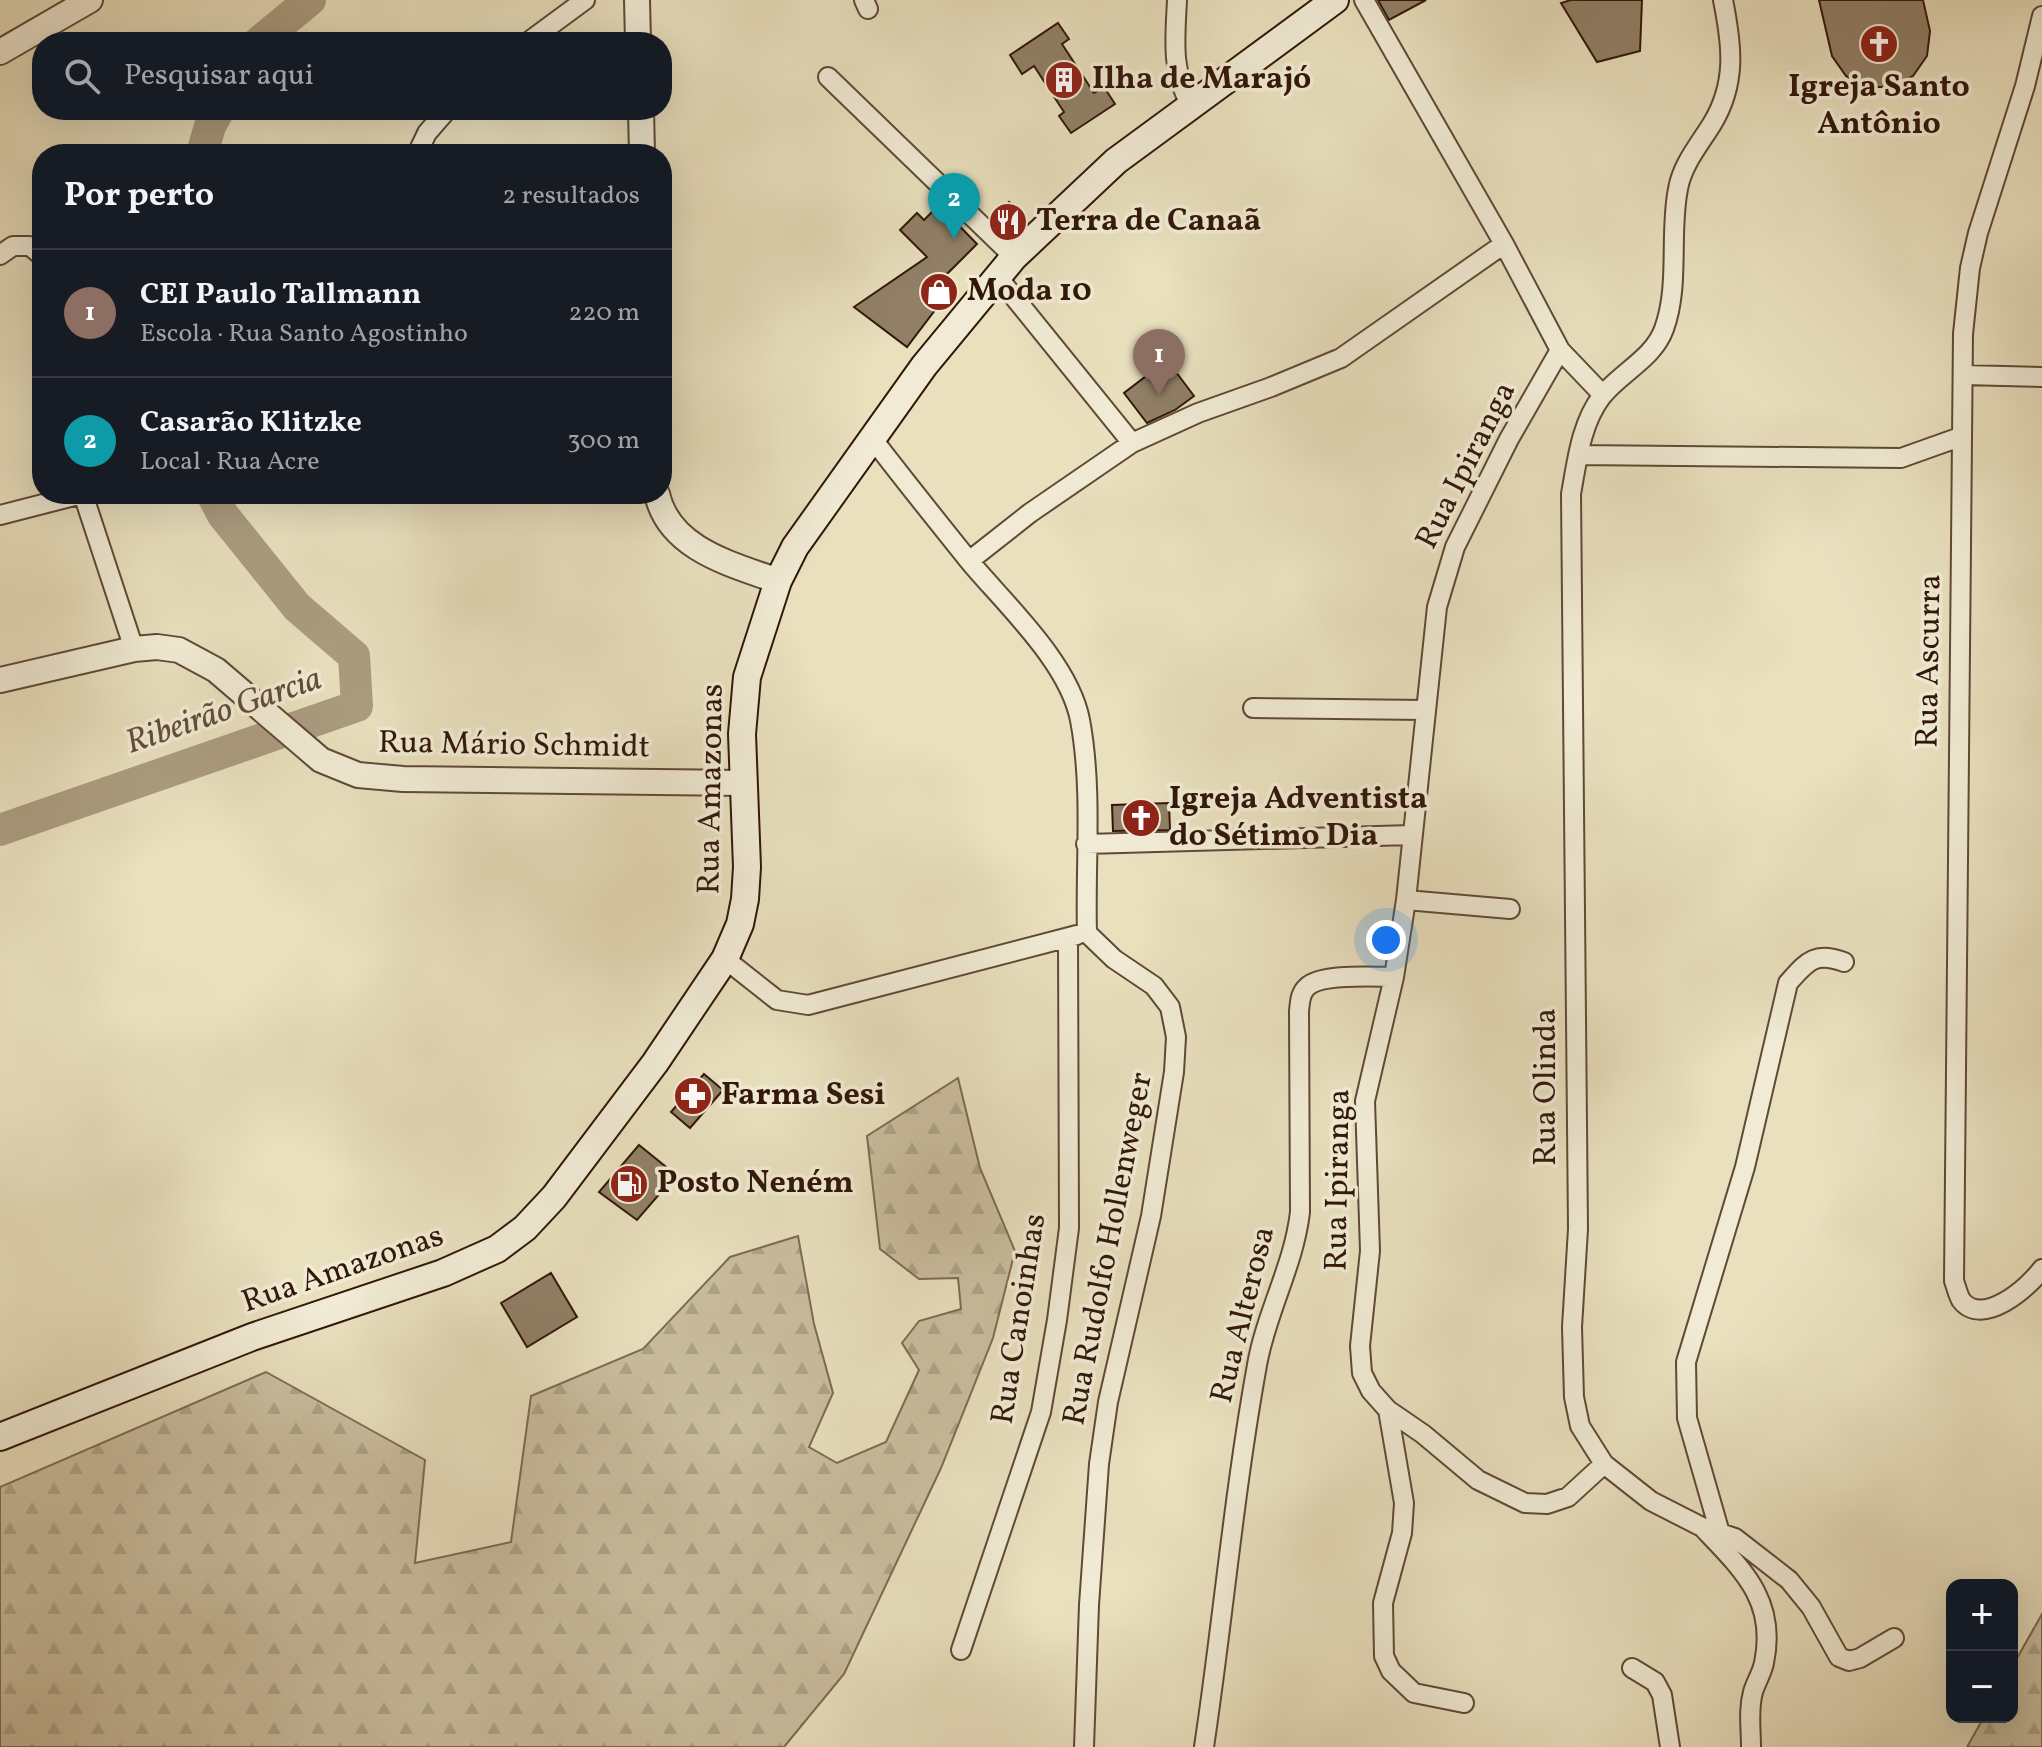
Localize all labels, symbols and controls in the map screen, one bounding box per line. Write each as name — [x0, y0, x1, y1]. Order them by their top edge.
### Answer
church icon: Igreja Santo Antônio — [1858, 23, 1900, 65]
search box — [32, 32, 672, 120]
icon: search — [60, 54, 104, 98]
text: Pesquisar aqui — [124, 55, 314, 97]
place label: Ilha de Marajó — [1092, 58, 1311, 102]
building icon: Ilha de Marajó — [1043, 59, 1085, 101]
place label: Igreja Santo Antônio — [1788, 66, 1970, 147]
text: Por perto — [64, 173, 214, 220]
pin: 2 — [928, 173, 980, 239]
text: 2 resultados — [502, 178, 640, 214]
place label: Terra de Canaã — [1036, 200, 1261, 244]
restaurant icon: Terra de Canaã — [987, 201, 1029, 243]
place label: Moda 10 — [967, 270, 1092, 314]
shop icon: Moda 10 — [918, 271, 960, 313]
text: CEI Paulo Tallmann — [140, 274, 421, 316]
text: 1 — [85, 295, 95, 331]
text: 220 m — [568, 295, 640, 331]
text: Escola · Rua Santo Agostinho — [140, 316, 468, 352]
pin: 1 — [1133, 329, 1185, 395]
street label: Rua Ipiranga — [1406, 375, 1528, 557]
text: Casarão Klitzke — [140, 402, 362, 444]
text: 2 — [83, 423, 97, 459]
text: 300 m — [567, 423, 640, 459]
text: Local · Rua Acre — [140, 444, 319, 480]
street label: Rua Ascurra — [1906, 574, 1954, 748]
water label: Ribeirão Garcia — [120, 656, 328, 768]
street label: Rua Amazonas — [688, 683, 736, 895]
street label: Rua Mário Schmidt — [378, 722, 650, 770]
place label: Igreja Adventista do Sétimo Dia — [1169, 778, 1427, 859]
church icon: Igreja Adventista do Sétimo Dia — [1120, 797, 1162, 839]
your location — [1366, 920, 1406, 960]
street label: Rua Olinda — [1525, 1008, 1569, 1166]
street label: Rua Rudolfo Hollenweger — [1053, 1069, 1165, 1429]
place label: Farma Sesi — [721, 1074, 886, 1118]
pharmacy icon: Farma Sesi — [672, 1075, 714, 1117]
street label: Rua Ipiranga — [1315, 1088, 1363, 1272]
place label: Posto Neném — [657, 1162, 854, 1206]
fuel station icon: Posto Neném — [608, 1163, 650, 1205]
street label: Rua Canoinhas — [982, 1211, 1058, 1427]
street label: Rua Amazonas — [236, 1215, 450, 1325]
street label: Rua Alterosa — [1201, 1222, 1287, 1408]
map controls — [1946, 1579, 2018, 1723]
button: + — [1946, 1579, 2018, 1651]
button: − — [1946, 1651, 2018, 1723]

